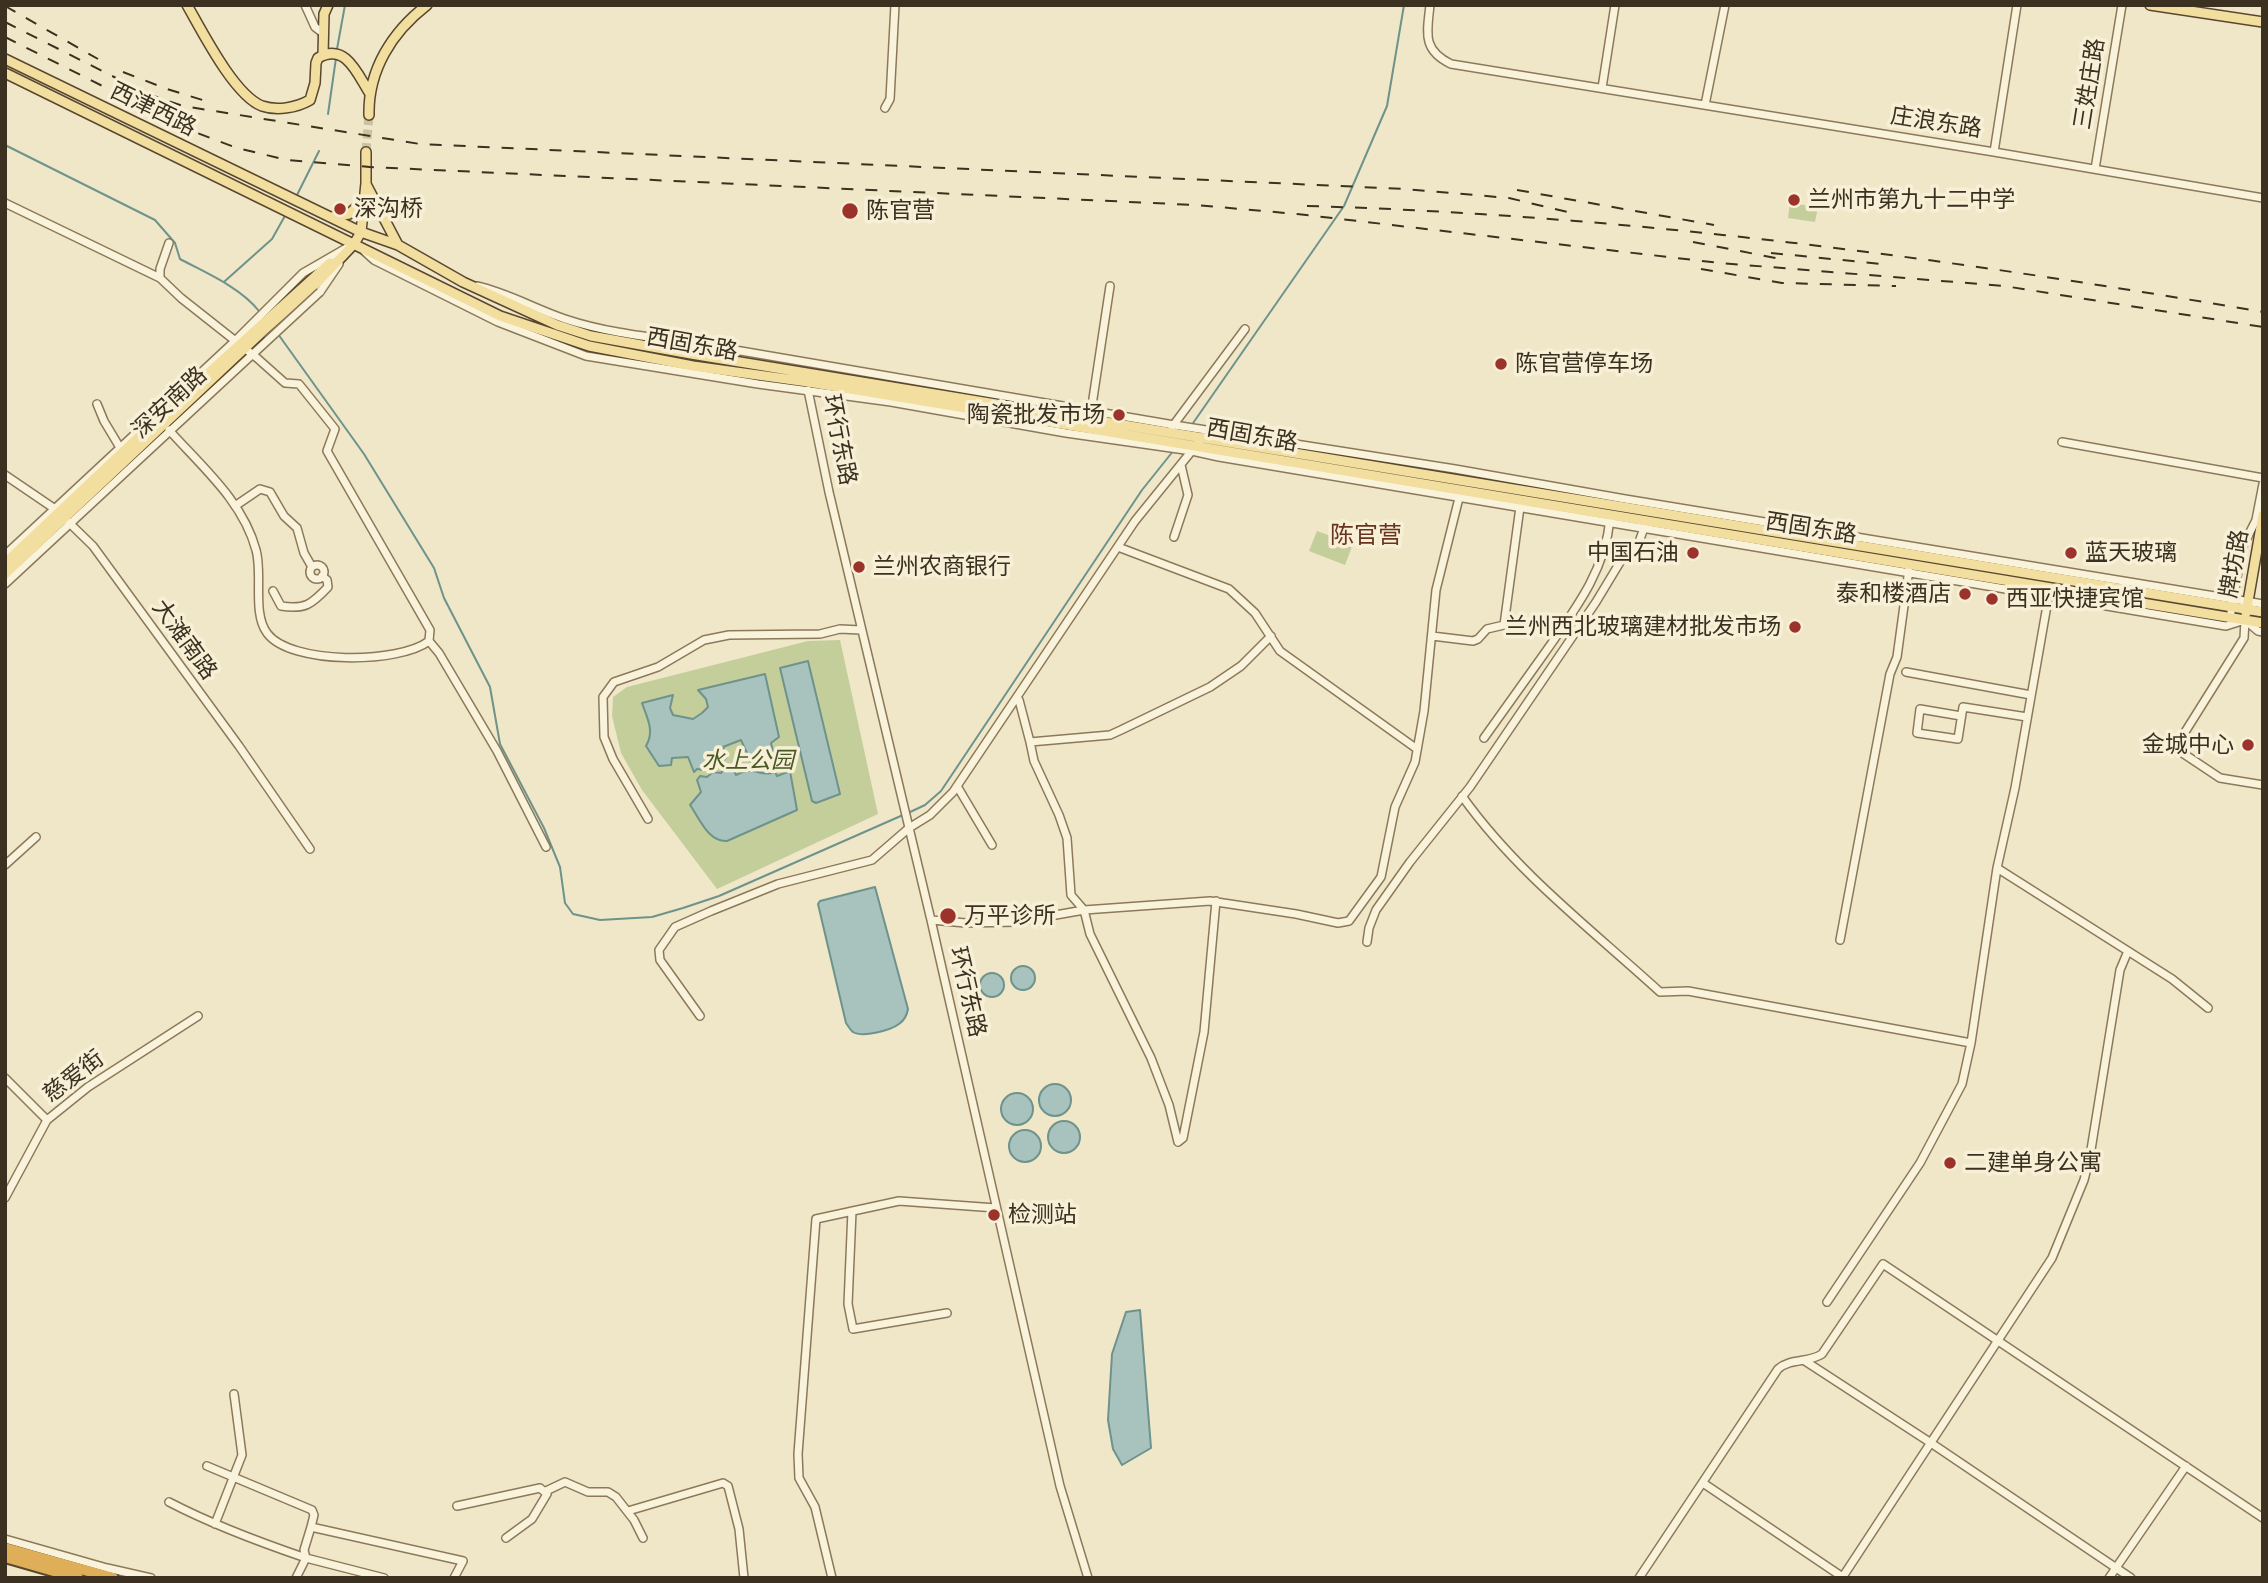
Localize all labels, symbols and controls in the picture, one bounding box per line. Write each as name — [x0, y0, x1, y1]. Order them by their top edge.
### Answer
street label: 三姓庄路 — [2069, 36, 2111, 132]
street label: 西津西路 — [106, 77, 200, 143]
street label: 庄浪东路 — [1888, 102, 1984, 144]
place label: 兰州市第九十二中学 — [1808, 186, 2015, 214]
marker: 兰州市第九十二中学 — [1786, 192, 1802, 208]
place label: 深沟桥 — [354, 195, 423, 223]
place label: 陈官营 — [866, 197, 935, 225]
marker: 深沟桥 — [332, 201, 348, 217]
marker: 陈官营 — [840, 201, 860, 221]
street label: 西固东路 — [644, 323, 740, 367]
place label: 陈官营停车场 — [1515, 350, 1653, 378]
marker: 陈官营停车场 — [1493, 356, 1509, 372]
street label: 深安南路 — [127, 362, 213, 444]
street label: 环行东路 — [817, 392, 861, 488]
place label: 陶瓷批发市场 — [967, 401, 1105, 429]
marker: 陶瓷批发市场 — [1111, 407, 1127, 423]
street label: 西固东路 — [1204, 414, 1300, 458]
street label: 西固东路 — [1763, 508, 1859, 550]
district label: 陈官营 — [1330, 522, 1402, 550]
street label: 牌坊路 — [2215, 528, 2255, 600]
place label: 中国石油 — [1587, 539, 1679, 567]
place label: 蓝天玻璃 — [2085, 539, 2177, 567]
marker: 中国石油 — [1685, 545, 1701, 561]
marker: 蓝天玻璃 — [2063, 545, 2079, 561]
place label: 兰州农商银行 — [873, 553, 1011, 581]
marker: 兰州农商银行 — [851, 559, 867, 575]
place label: 泰和楼酒店 — [1836, 580, 1951, 608]
place label: 西亚快捷宾馆 — [2006, 585, 2144, 613]
marker: 泰和楼酒店 — [1957, 586, 1973, 602]
marker: 西亚快捷宾馆 — [1984, 591, 2000, 607]
street label: 大滩南路 — [146, 595, 222, 685]
place label: 兰州西北玻璃建材批发市场 — [1505, 613, 1781, 641]
marker: 兰州西北玻璃建材批发市场 — [1787, 619, 1803, 635]
place label: 金城中心 — [2142, 731, 2234, 759]
marker: 金城中心 — [2240, 737, 2256, 753]
park label: 水上公园 — [702, 747, 794, 775]
place label: 万平诊所 — [964, 902, 1056, 930]
marker: 万平诊所 — [938, 906, 958, 926]
street label: 环行东路 — [943, 944, 991, 1040]
street label: 慈爱街 — [38, 1045, 110, 1109]
place label: 二建单身公寓 — [1964, 1149, 2102, 1177]
marker: 二建单身公寓 — [1942, 1155, 1958, 1171]
place label: 检测站 — [1008, 1201, 1077, 1229]
marker: 检测站 — [986, 1207, 1002, 1223]

